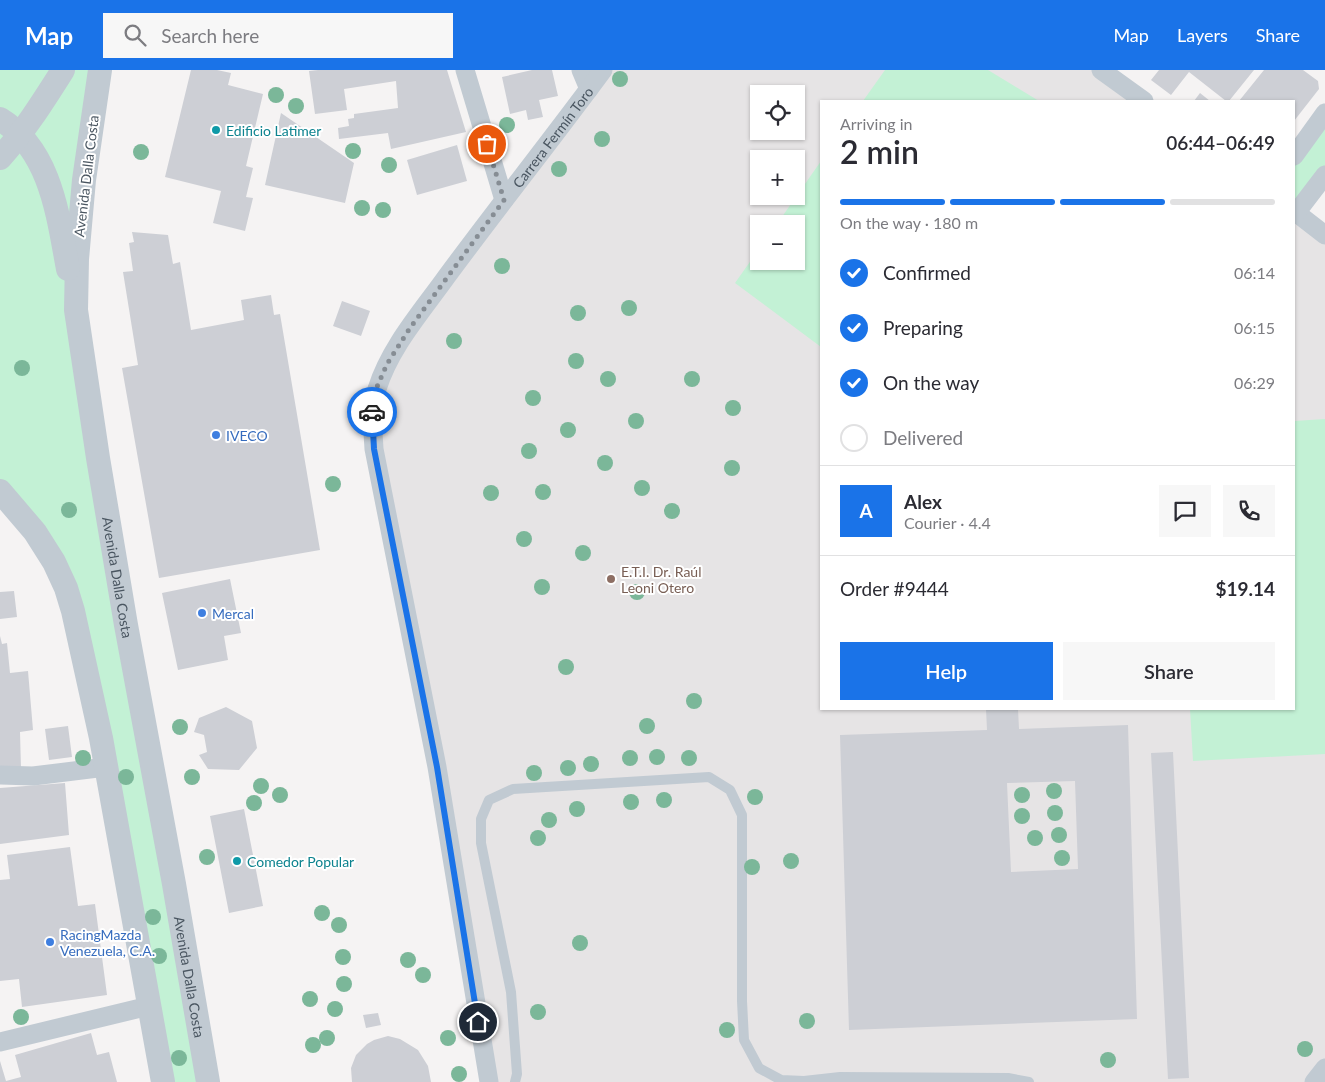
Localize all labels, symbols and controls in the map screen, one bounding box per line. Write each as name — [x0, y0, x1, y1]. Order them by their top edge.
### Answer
search box — [103, 13, 453, 58]
text: Map — [25, 21, 73, 50]
icon: search — [121, 21, 149, 49]
text: Search here — [161, 24, 259, 47]
text: Map — [1113, 24, 1149, 46]
text: Layers — [1177, 24, 1228, 46]
text: Share — [1256, 24, 1300, 46]
street label: Carrera Fermín Toro — [509, 83, 596, 191]
map controls — [750, 85, 805, 270]
button: locate — [750, 85, 805, 140]
street label: Avenida Dalla Costa — [70, 114, 102, 238]
text: Arriving in — [840, 114, 913, 133]
place label: Edificio Latimer — [226, 122, 321, 139]
pin — [466, 123, 508, 165]
marker: Edificio Latimer — [210, 124, 222, 136]
icon: bag — [473, 130, 501, 158]
text: 06:44–06:49 — [1166, 131, 1275, 154]
text: 2 min — [840, 132, 919, 171]
button: + — [750, 150, 805, 205]
text: On the way · 180 m — [840, 213, 978, 232]
button: − — [750, 215, 805, 270]
icon: check — [840, 259, 868, 287]
text: Confirmed — [883, 261, 971, 284]
text: 06:14 — [1234, 263, 1275, 282]
icon: check — [840, 314, 868, 342]
text: Preparing — [883, 316, 963, 339]
text: 06:15 — [1234, 318, 1275, 337]
icon: check — [840, 369, 868, 397]
text: On the way — [883, 371, 979, 394]
text: 06:29 — [1234, 373, 1275, 392]
courier — [347, 387, 397, 437]
icon: car — [358, 398, 386, 426]
text: Delivered — [883, 426, 963, 449]
place label: IVECO — [226, 427, 268, 444]
marker: IVECO — [210, 429, 222, 441]
button: chat — [1159, 485, 1211, 537]
button: phone — [1223, 485, 1275, 537]
text: Alex — [904, 490, 942, 513]
text: A — [859, 499, 873, 522]
text: Courier · 4.4 — [904, 513, 991, 532]
street label: Avenida Dalla Costa — [99, 515, 137, 639]
place label: E.T.I. Dr. Raúl Leoni Otero — [621, 563, 701, 596]
marker: E.T.I. Dr. Raúl Leoni Otero — [605, 573, 617, 585]
text: Order #9444 — [840, 577, 949, 600]
text: $19.14 — [1215, 577, 1275, 600]
place label: Mercal — [212, 605, 254, 622]
marker: Mercal — [196, 607, 208, 619]
button: Help — [840, 642, 1053, 700]
button: Share — [1063, 642, 1275, 700]
place label: Comedor Popular — [247, 853, 354, 870]
marker: Comedor Popular — [231, 855, 243, 867]
street label: Avenida Dalla Costa — [171, 915, 209, 1039]
place label: RacingMazda Venezuela, C.A. — [60, 926, 155, 959]
marker: RacingMazda Venezuela, C.A. — [44, 936, 56, 948]
pin — [457, 1001, 499, 1043]
icon: home — [464, 1008, 492, 1036]

